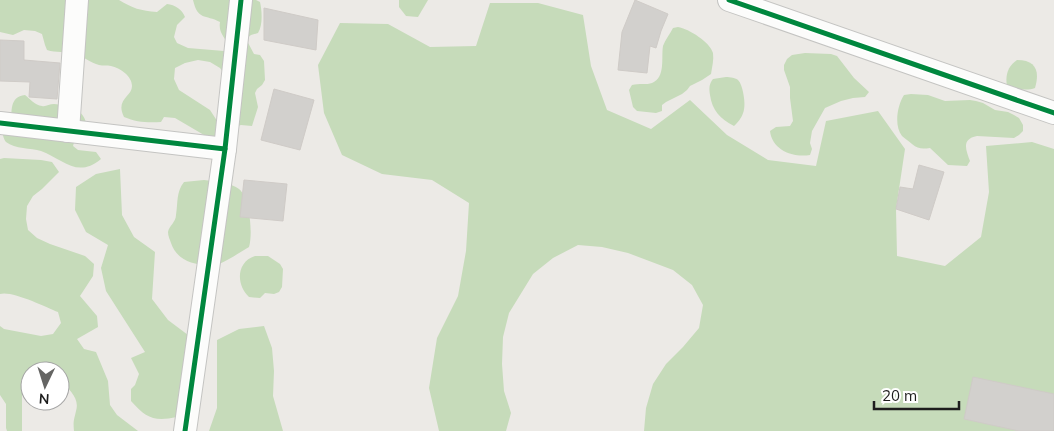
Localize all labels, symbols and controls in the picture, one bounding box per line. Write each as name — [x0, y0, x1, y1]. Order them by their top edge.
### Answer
north arrow — [20, 361, 70, 411]
scale bar — [874, 378, 959, 410]
text: 20 m — [882, 386, 917, 405]
text: N — [38, 390, 50, 408]

